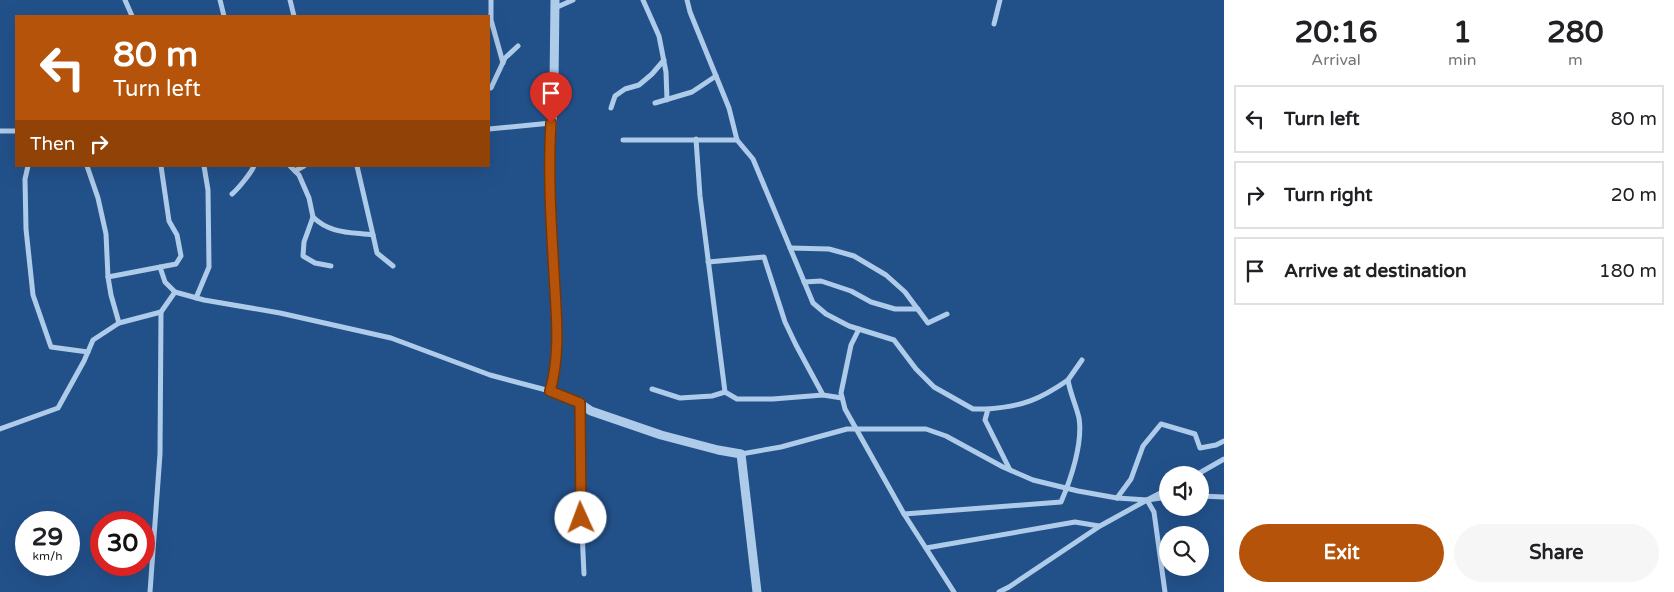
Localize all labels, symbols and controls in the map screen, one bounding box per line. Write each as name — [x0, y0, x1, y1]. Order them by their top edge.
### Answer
text: 20:16 — [1294, 14, 1378, 51]
text: 1 — [1453, 14, 1472, 51]
text: 280 — [1547, 14, 1604, 51]
text: 80 m — [113, 34, 198, 76]
icon: left — [30, 35, 95, 100]
text: Arrival — [1311, 50, 1361, 70]
text: min — [1448, 50, 1477, 70]
text: m — [1568, 50, 1583, 70]
pin — [530, 72, 572, 123]
text: Turn left — [113, 76, 201, 102]
icon: arrive — [537, 79, 565, 107]
icon: left — [1241, 105, 1269, 133]
text: Turn left — [1284, 108, 1360, 130]
text: 80 m — [1611, 108, 1657, 130]
icon: right — [85, 130, 113, 158]
text: Then — [30, 133, 75, 155]
icon: right — [1241, 181, 1269, 209]
text: Turn right — [1284, 184, 1372, 206]
text: 20 m — [1611, 184, 1657, 206]
icon: arrive — [1241, 257, 1269, 285]
text: Arrive at destination — [1284, 260, 1467, 282]
text: 180 m — [1599, 260, 1657, 282]
map controls — [1159, 466, 1209, 576]
button: sound — [1159, 466, 1209, 516]
position arrow — [554, 491, 606, 543]
speed limit sign: 30 — [90, 511, 155, 576]
text: 29 — [32, 522, 63, 552]
button: Exit — [1239, 524, 1444, 582]
button: Share — [1454, 524, 1659, 582]
button: search — [1159, 526, 1209, 576]
text: km/h — [32, 549, 63, 563]

